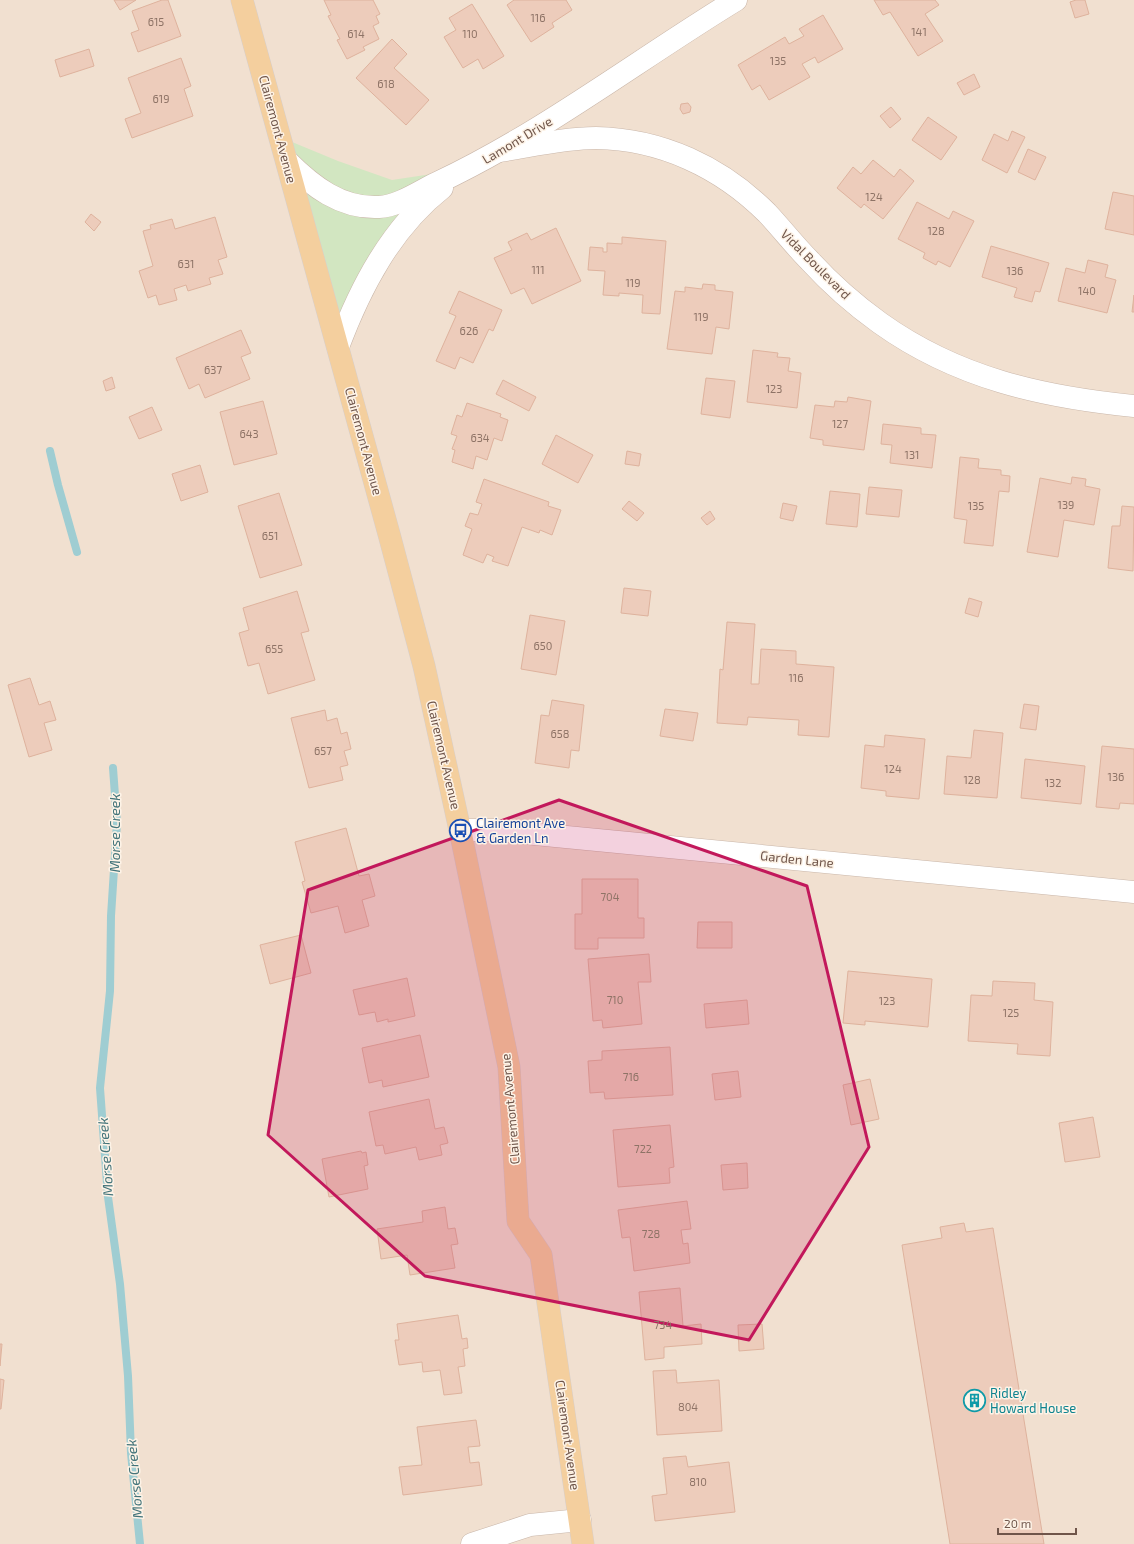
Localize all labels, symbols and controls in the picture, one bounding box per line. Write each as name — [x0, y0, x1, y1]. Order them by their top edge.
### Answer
house number: 116 — [530, 11, 546, 24]
house number: 615 — [148, 15, 164, 28]
house number: 141 — [911, 25, 927, 38]
house number: 614 — [347, 27, 365, 40]
house number: 110 — [462, 27, 478, 40]
house number: 135 — [770, 54, 786, 67]
street label: Clairemont Avenue — [256, 73, 300, 185]
house number: 618 — [377, 77, 395, 90]
house number: 619 — [153, 92, 169, 105]
street label: Lamont Drive — [479, 113, 555, 167]
house number: 124 — [865, 190, 883, 203]
house number: 128 — [927, 224, 945, 237]
street label: Vidal Boulevard — [778, 226, 854, 302]
house number: 631 — [178, 257, 194, 270]
house number: 111 — [531, 263, 545, 276]
house number: 136 — [1007, 264, 1023, 277]
house number: 119 — [625, 276, 641, 289]
house number: 140 — [1078, 284, 1096, 297]
house number: 119 — [693, 310, 709, 323]
house number: 626 — [460, 324, 478, 337]
house number: 637 — [204, 363, 222, 376]
house number: 123 — [766, 382, 782, 395]
street label: Clairemont Avenue — [342, 385, 386, 497]
house number: 127 — [832, 417, 848, 430]
house number: 643 — [239, 427, 259, 440]
house number: 634 — [470, 431, 490, 444]
house number: 131 — [905, 448, 919, 461]
house number: 139 — [1058, 498, 1074, 511]
house number: 135 — [968, 499, 984, 512]
house number: 651 — [262, 529, 278, 542]
house number: 650 — [534, 639, 552, 652]
house number: 655 — [265, 642, 283, 655]
house number: 116 — [788, 671, 804, 684]
street label: Clairemont Avenue — [424, 699, 464, 811]
house number: 658 — [551, 727, 569, 740]
house number: 657 — [314, 744, 332, 757]
house number: 124 — [884, 762, 902, 775]
house number: 136 — [1108, 770, 1124, 783]
house number: 128 — [963, 773, 981, 786]
house number: 132 — [1045, 776, 1061, 789]
water label: Morse Creek — [106, 793, 123, 873]
place label: Clairemont Ave & Garden Ln — [476, 815, 565, 846]
bus stop icon: Clairemont Ave & Garden Ln — [447, 817, 473, 843]
street label: Garden Lane — [760, 847, 834, 871]
house number: 704 — [600, 890, 620, 903]
house number: 710 — [607, 993, 623, 1006]
house number: 123 — [879, 994, 895, 1007]
house number: 125 — [1003, 1006, 1019, 1019]
street label: Clairemont Avenue — [497, 1053, 523, 1165]
house number: 716 — [623, 1070, 639, 1083]
water label: Morse Creek — [94, 1117, 116, 1197]
house number: 722 — [634, 1142, 652, 1155]
house number: 728 — [642, 1227, 660, 1240]
house number: 734 — [654, 1318, 672, 1331]
street label: Clairemont Avenue — [552, 1379, 584, 1491]
place label: Ridley Howard House — [990, 1385, 1076, 1416]
building icon: Ridley Howard House — [961, 1387, 987, 1413]
house number: 804 — [678, 1400, 698, 1413]
water label: Morse Creek — [122, 1439, 146, 1519]
house number: 810 — [689, 1475, 707, 1488]
scale bar — [998, 1510, 1076, 1536]
text: 20 m — [1004, 1516, 1031, 1530]

